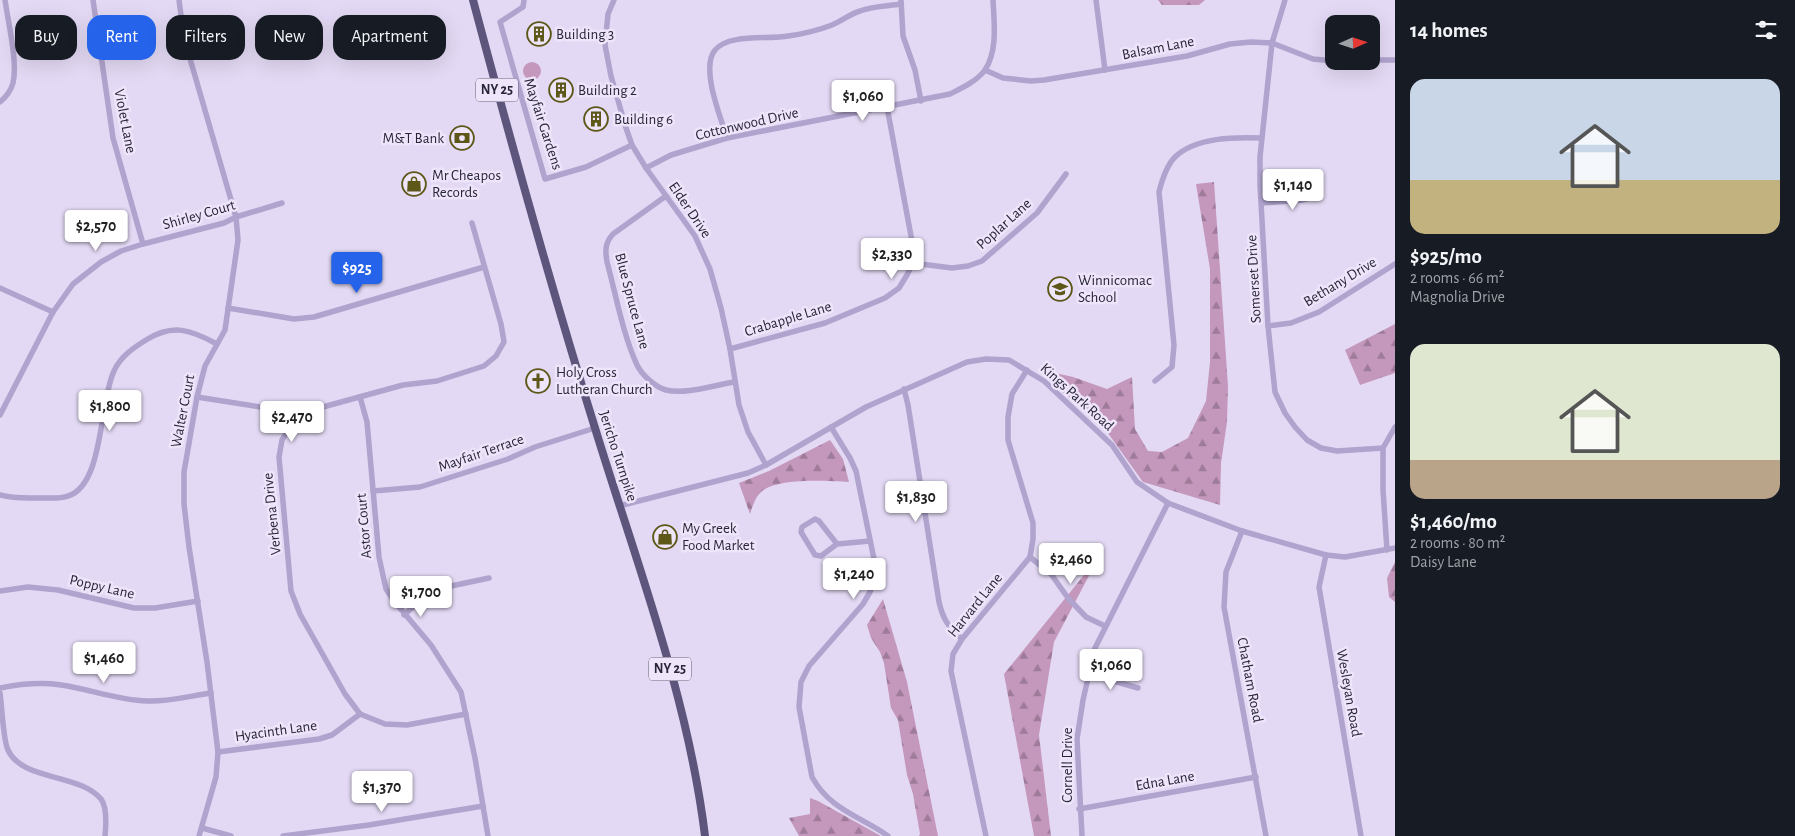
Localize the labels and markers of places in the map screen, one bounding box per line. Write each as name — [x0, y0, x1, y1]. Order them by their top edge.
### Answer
building icon: Building 3 — [526, 21, 552, 47]
place label: Building 3 — [556, 27, 614, 42]
building icon: Building 2 — [548, 77, 574, 103]
pin: $1,060 — [822, 80, 904, 122]
place label: Building 2 — [578, 83, 637, 98]
building icon: Building 6 — [583, 106, 609, 132]
place label: Building 6 — [614, 112, 673, 127]
bank icon: M&T Bank — [449, 125, 475, 151]
place label: M&T Bank — [383, 131, 444, 146]
place label: Mr Cheapos Records — [432, 168, 501, 200]
pin: $1,140 — [1252, 168, 1334, 211]
shop icon: Mr Cheapos Records — [401, 171, 427, 197]
pin: $2,570 — [55, 210, 137, 252]
pin: $2,330 — [851, 238, 933, 280]
pin: $925 — [327, 252, 387, 294]
place label: Winnicomac School — [1078, 273, 1152, 305]
school or university icon: Winnicomac School — [1047, 276, 1073, 302]
place label: Holy Cross Lutheran Church — [556, 365, 653, 397]
church icon: Holy Cross Lutheran Church — [525, 368, 551, 394]
pin: $1,800 — [69, 390, 151, 432]
pin: $2,470 — [251, 400, 333, 443]
pin: $1,830 — [875, 480, 957, 523]
place label: My Greek Food Market — [682, 521, 755, 553]
shop icon: My Greek Food Market — [652, 524, 678, 550]
pin: $2,460 — [1030, 542, 1112, 585]
pin: $1,240 — [813, 558, 895, 600]
pin: $1,700 — [380, 576, 462, 618]
pin: $1,460 — [63, 642, 145, 684]
pin: $1,060 — [1070, 648, 1152, 691]
pin: $1,370 — [341, 770, 423, 813]

